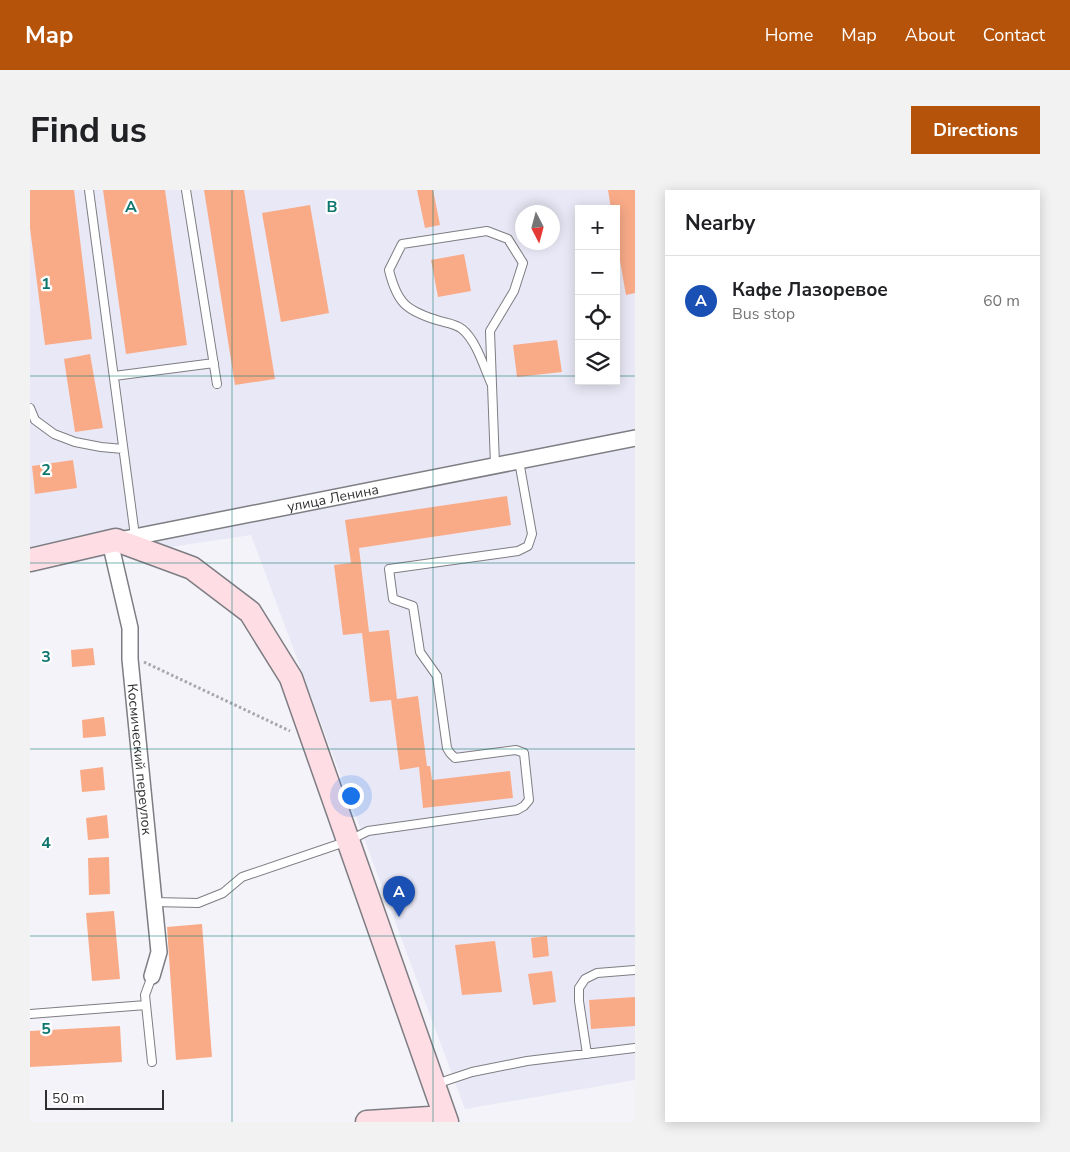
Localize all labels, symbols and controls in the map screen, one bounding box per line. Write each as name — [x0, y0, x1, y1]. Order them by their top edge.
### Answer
text: Map — [25, 19, 73, 51]
text: Home — [765, 23, 813, 47]
text: Map — [841, 23, 877, 47]
text: About — [905, 23, 955, 47]
text: Contact — [983, 23, 1045, 47]
button: Directions — [911, 106, 1040, 154]
text: Find us — [30, 107, 147, 154]
text: A — [125, 196, 137, 218]
text: B — [326, 196, 338, 218]
north arrow — [515, 205, 560, 250]
map controls — [575, 205, 620, 385]
button: + — [575, 205, 620, 250]
text: Nearby — [685, 209, 755, 237]
button: − — [575, 250, 620, 295]
text: 1 — [41, 273, 51, 295]
text: Кафе Лазоревое — [732, 277, 888, 303]
text: A — [695, 290, 707, 312]
text: 60 m — [983, 290, 1020, 312]
button: locate — [575, 295, 620, 340]
text: Bus stop — [732, 303, 795, 325]
button: layers — [575, 340, 620, 385]
text: 2 — [41, 459, 51, 481]
street label: улица Ленина — [286, 480, 380, 517]
text: 3 — [41, 646, 51, 668]
street label: Космический переулок — [122, 683, 156, 836]
your location — [338, 783, 364, 809]
text: 4 — [41, 832, 51, 854]
pin: A — [383, 876, 415, 917]
text: 5 — [41, 1018, 51, 1040]
scale bar — [45, 1087, 164, 1110]
text: 50 m — [52, 1089, 84, 1108]

